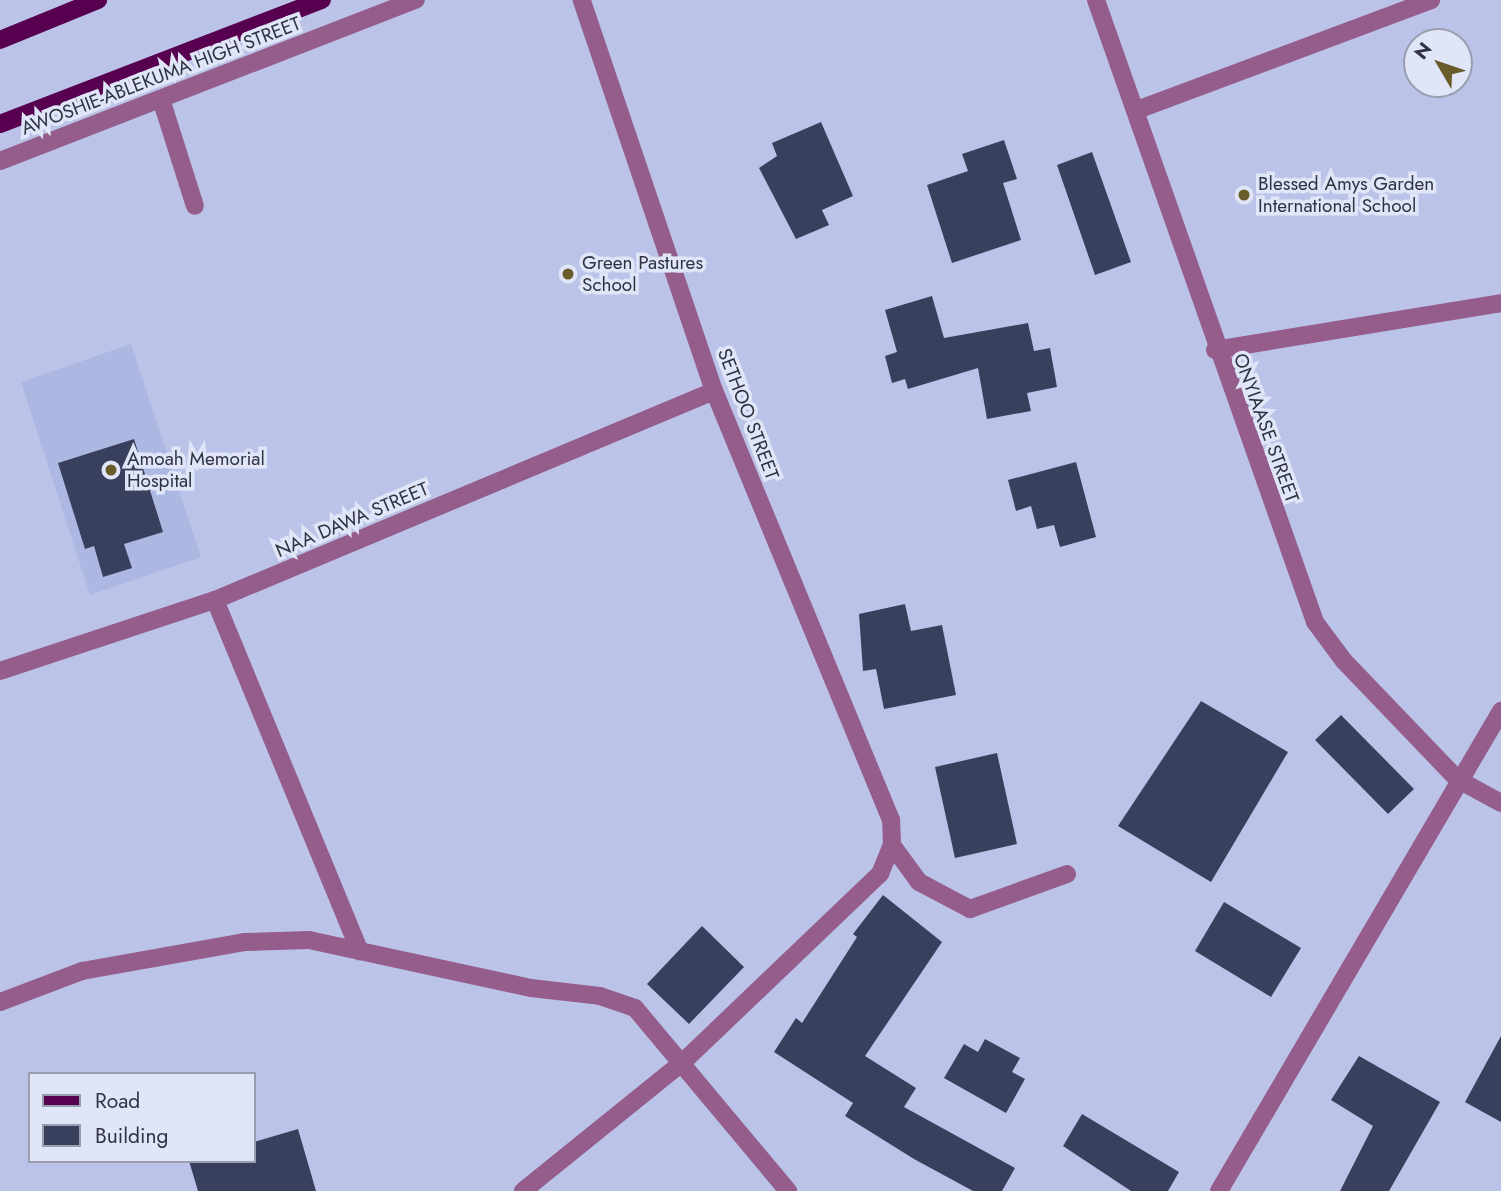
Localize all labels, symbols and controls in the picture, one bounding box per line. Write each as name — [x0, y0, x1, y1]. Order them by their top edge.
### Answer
street label: AWOSHIE-ABLEKUMA HIGH STREET — [18, 12, 304, 140]
north arrow — [1403, 28, 1473, 98]
text: N — [1408, 36, 1438, 65]
place label: Blessed Amys Garden International School — [1258, 173, 1434, 217]
marker: Blessed Amys Garden International School — [1236, 187, 1252, 203]
place label: Green Pastures School — [582, 252, 703, 296]
marker: Green Pastures School — [560, 266, 576, 282]
street label: SETHOO STREET — [713, 345, 783, 483]
street label: ONYIAASE STREET — [1228, 350, 1304, 506]
place label: Amoah Memorial Hospital — [127, 448, 265, 492]
marker: Amoah Memorial Hospital — [101, 460, 121, 480]
street label: NAA DAWA STREET — [272, 477, 432, 563]
legend — [28, 1072, 256, 1163]
text: Road — [95, 1086, 140, 1116]
text: Building — [95, 1121, 168, 1151]

